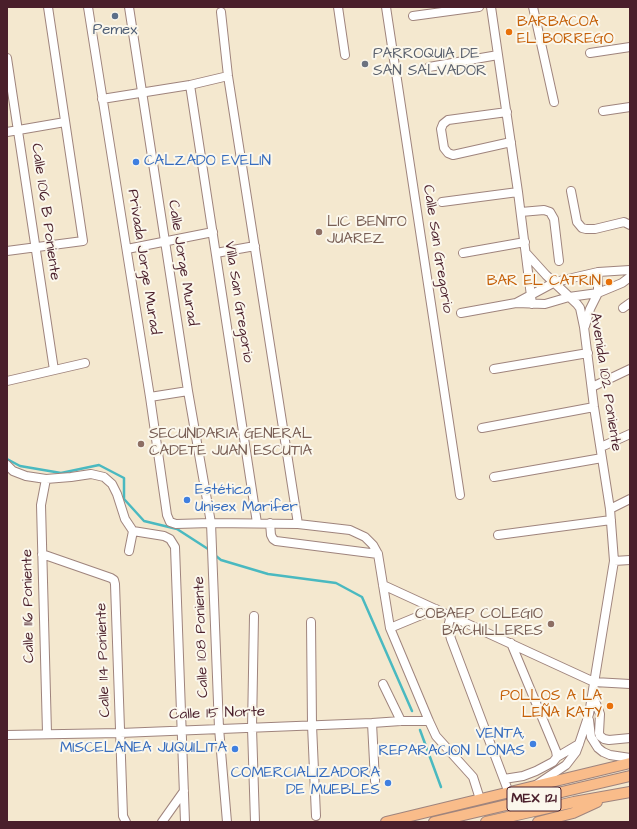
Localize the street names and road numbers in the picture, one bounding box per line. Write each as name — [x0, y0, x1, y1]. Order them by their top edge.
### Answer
street label: Calle 106 B Poniente — [26, 142, 64, 282]
street label: Calle San Gregorio — [418, 183, 456, 315]
street label: Privada Jorge Murad — [123, 188, 163, 336]
street label: Calle Jorge Murad — [163, 199, 201, 327]
street label: Villa San Gregorio — [220, 240, 256, 364]
street label: Avenida 102 Poniente — [585, 311, 625, 453]
street label: Calle 116 Poniente — [19, 549, 39, 663]
street label: Calle 108 Poniente — [191, 576, 213, 698]
street label: Calle 114 Poniente — [93, 602, 115, 718]
street label: Calle 15 Norte — [169, 703, 265, 725]
road number: MEX 121 — [507, 787, 561, 811]

